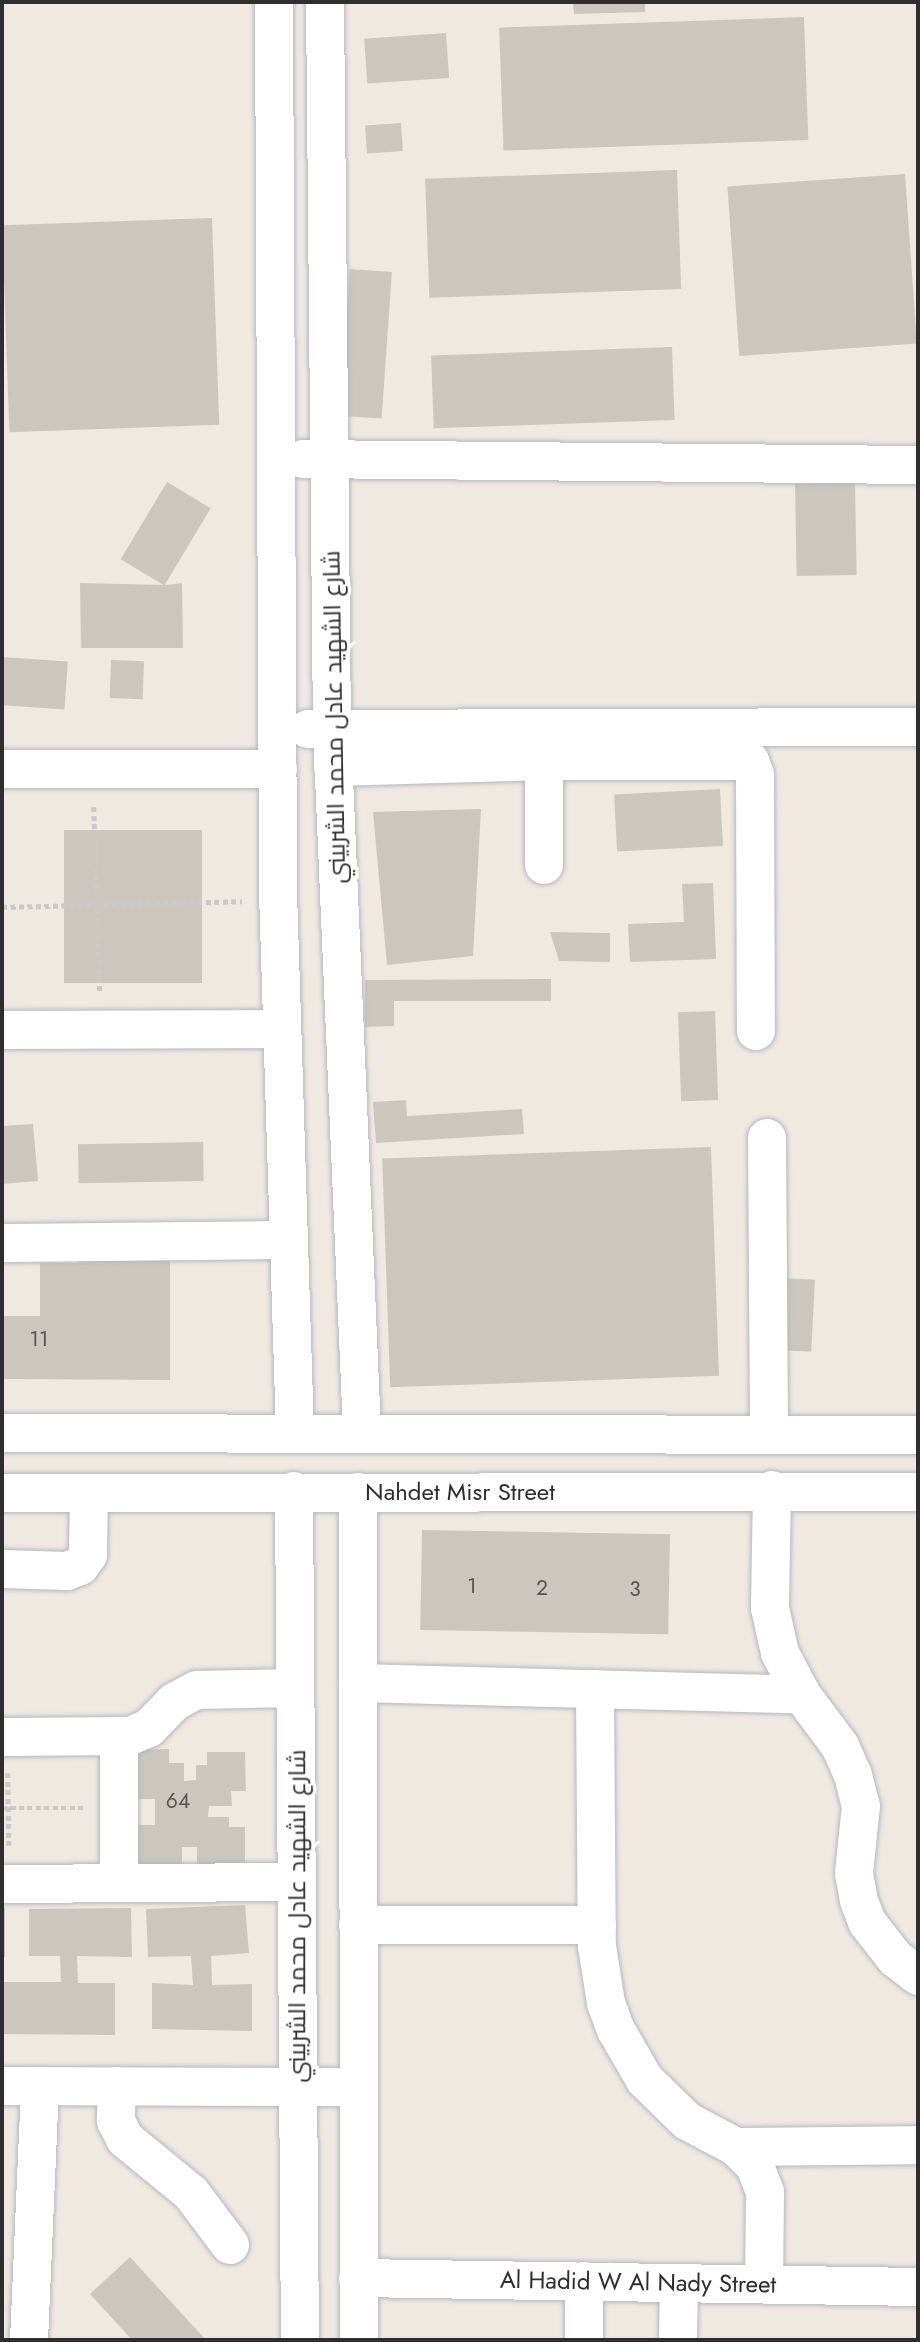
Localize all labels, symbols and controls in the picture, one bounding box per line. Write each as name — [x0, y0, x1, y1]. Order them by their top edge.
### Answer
street label: شارع الشهيد عادل محمد الشربيني — [317, 550, 351, 884]
house number: 11 — [30, 1326, 48, 1352]
street label: Nahdet Misr Street — [365, 1478, 555, 1506]
house number: 1 — [467, 1573, 477, 1599]
house number: 2 — [536, 1575, 548, 1601]
house number: 3 — [629, 1576, 641, 1602]
street label: شارع الشهيد عادل محمد الشربيني — [283, 1749, 311, 2083]
house number: 64 — [166, 1788, 190, 1814]
street label: Al Hadid W Al Nady Street — [500, 2265, 776, 2299]

